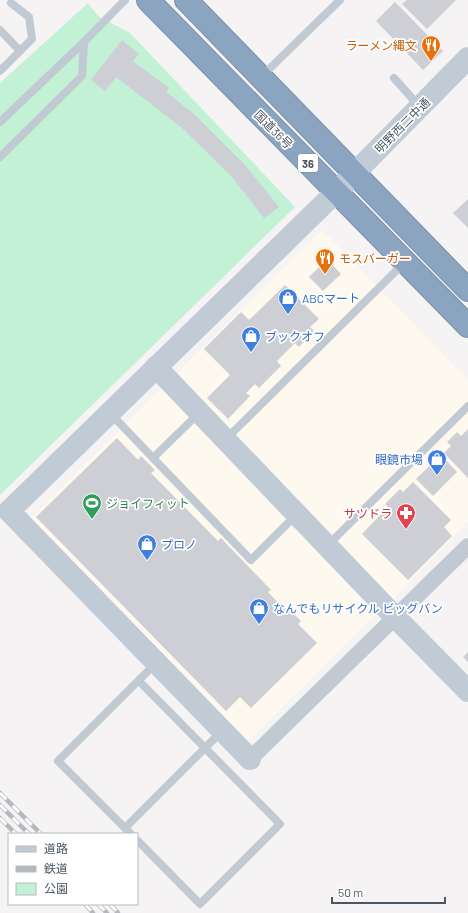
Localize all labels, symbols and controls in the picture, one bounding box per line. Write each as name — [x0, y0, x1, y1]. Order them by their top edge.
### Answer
restaurant icon: ラーメン縄文 — [420, 34, 442, 62]
place label: ラーメン縄文 — [345, 38, 417, 52]
street label: 明野西二中通 — [372, 95, 432, 155]
street label: 国道36号 — [252, 107, 296, 151]
road number: 36 — [298, 154, 318, 172]
restaurant icon: モスバーガー — [314, 247, 336, 275]
place label: モスバーガー — [339, 251, 411, 265]
shop icon: ABCマート — [277, 287, 299, 315]
place label: ABCマート — [302, 291, 360, 305]
shop icon: ブックオフ — [240, 325, 262, 353]
place label: ブックオフ — [265, 329, 325, 343]
shop icon: 眼鏡市場 — [426, 448, 448, 476]
place label: 眼鏡市場 — [375, 452, 423, 466]
sports icon: ジョイフィット — [81, 492, 103, 520]
place label: ジョイフィット — [106, 496, 190, 510]
pharmacy icon: サツドラ — [395, 502, 417, 530]
place label: サツドラ — [344, 506, 392, 520]
shop icon: プロノ — [136, 533, 158, 561]
place label: プロノ — [161, 537, 197, 551]
shop icon: なんでもリサイクル ビッグバン — [248, 597, 270, 625]
place label: なんでもリサイクル ビッグバン — [273, 601, 443, 615]
legend — [8, 833, 138, 905]
text: 道路 — [44, 841, 68, 855]
text: 鉄道 — [44, 861, 68, 875]
scale bar — [332, 879, 445, 905]
text: 公園 — [44, 881, 68, 895]
text: 50 m — [338, 885, 363, 899]

